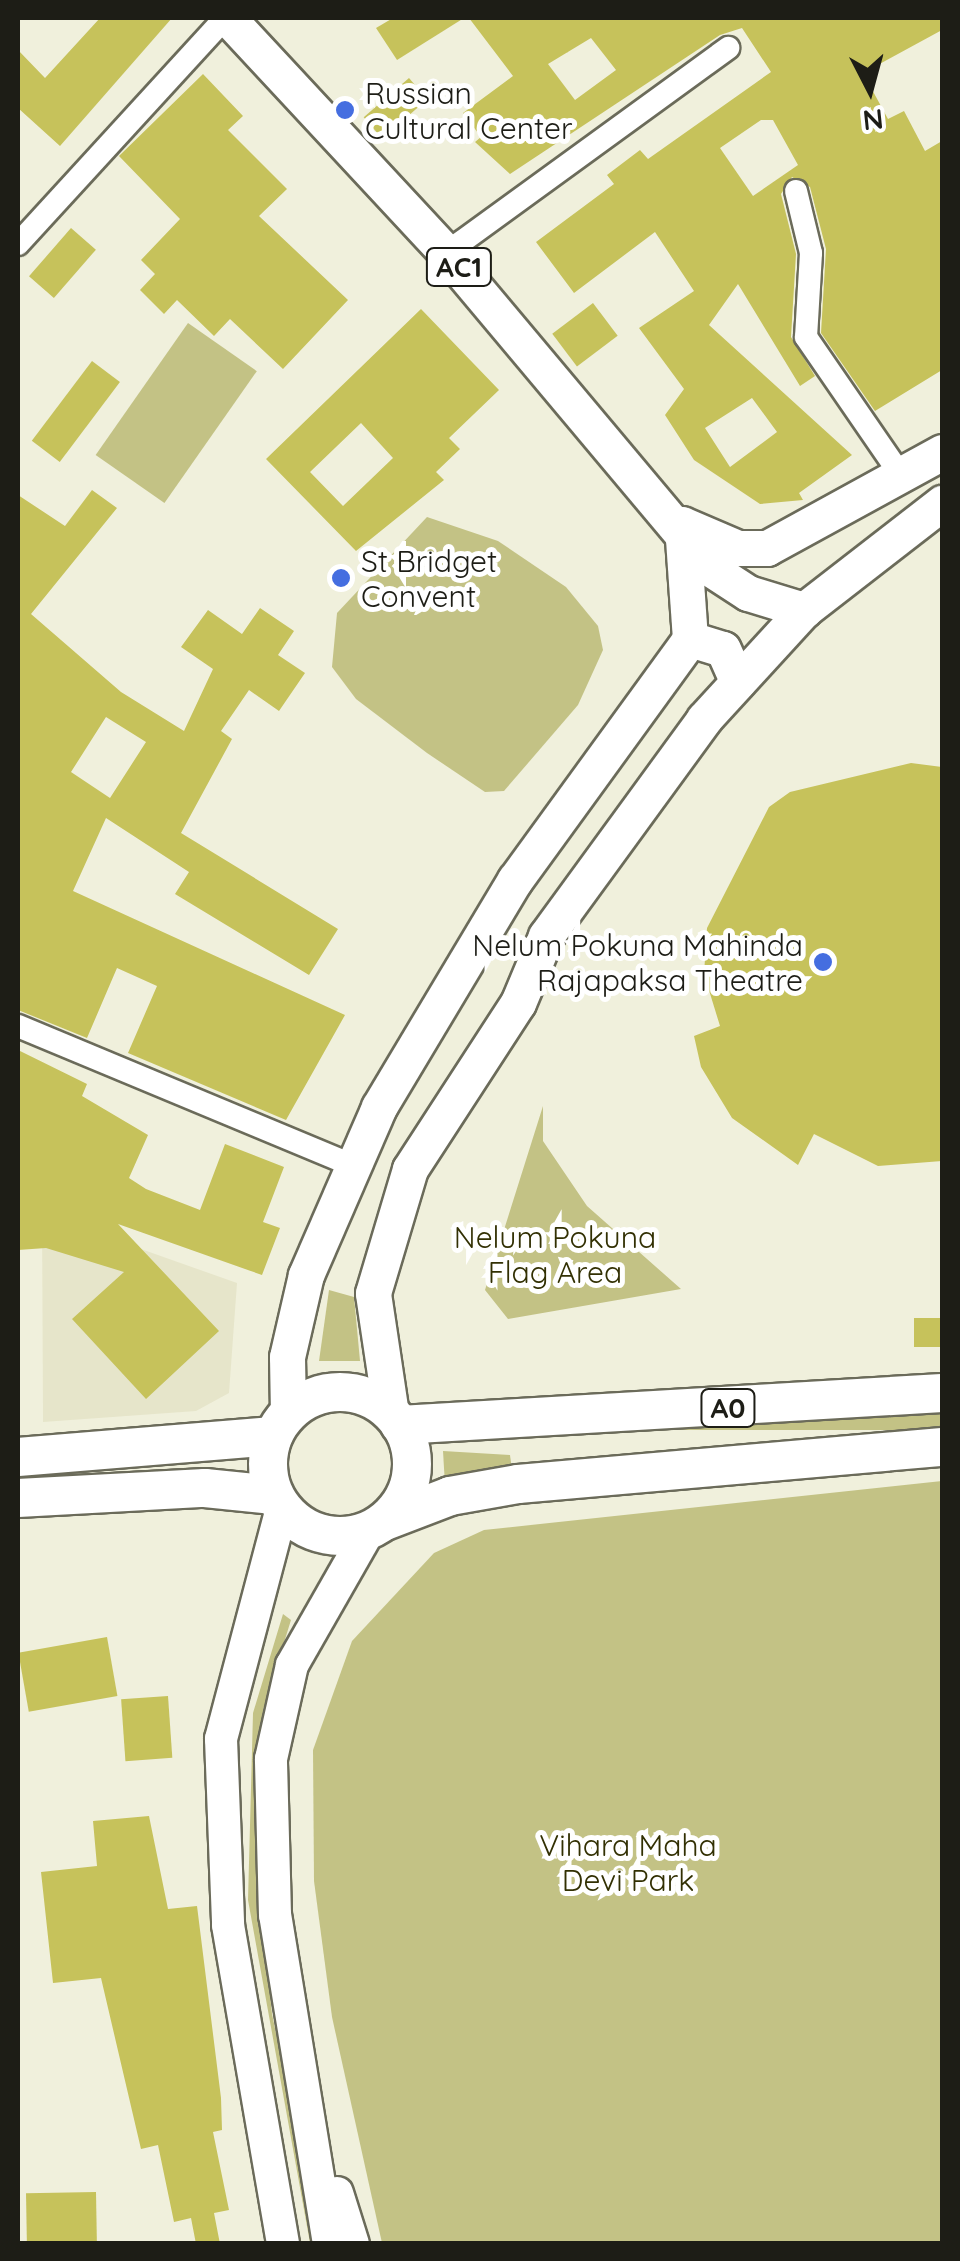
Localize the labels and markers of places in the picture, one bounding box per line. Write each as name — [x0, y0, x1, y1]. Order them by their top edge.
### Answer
place label: Russian Cultural Center — [365, 75, 573, 146]
marker: Russian Cultural Center — [334, 99, 356, 121]
place label: St Bridget Convent — [361, 543, 497, 614]
marker: St Bridget Convent — [330, 567, 352, 589]
place label: Nelum Pokuna Mahinda Rajapaksa Theatre — [472, 927, 803, 998]
marker: Nelum Pokuna Mahinda Rajapaksa Theatre — [812, 951, 834, 973]

